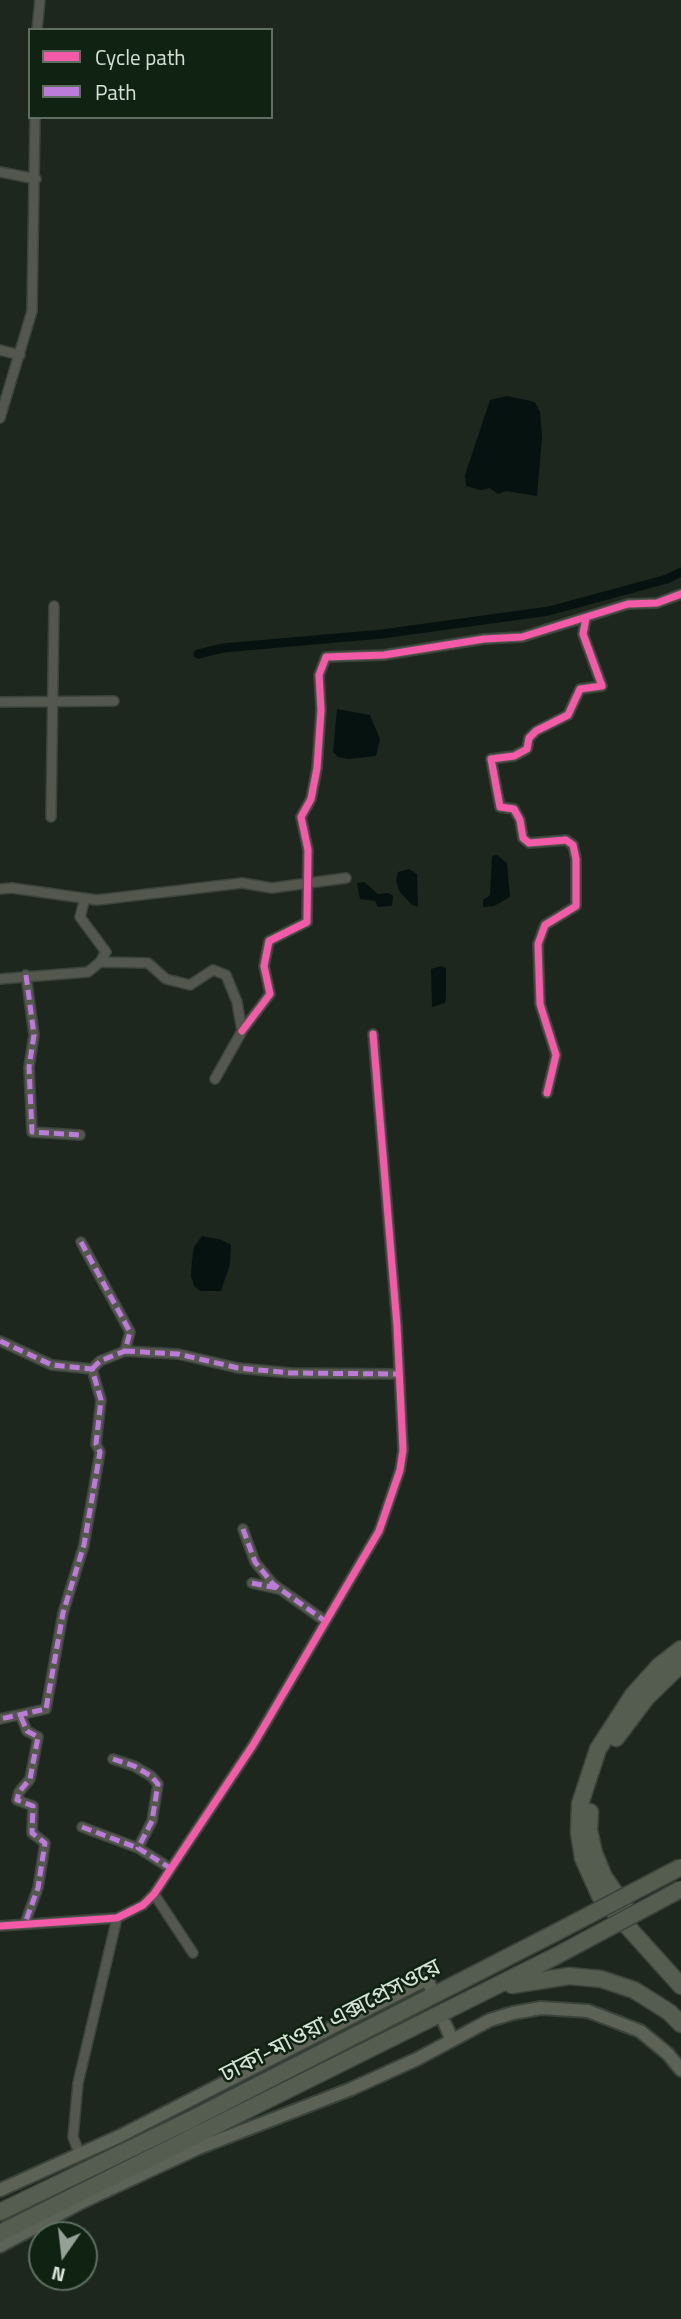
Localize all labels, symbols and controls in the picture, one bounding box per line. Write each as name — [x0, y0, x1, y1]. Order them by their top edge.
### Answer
legend — [28, 28, 273, 119]
text: Cycle path — [95, 41, 186, 73]
text: Path — [95, 76, 137, 108]
street label: ঢাকা-মাওয়া এক্সপ্রেসওয়ে — [216, 1954, 446, 2090]
north arrow — [28, 2221, 98, 2291]
text: N — [48, 2259, 68, 2291]

